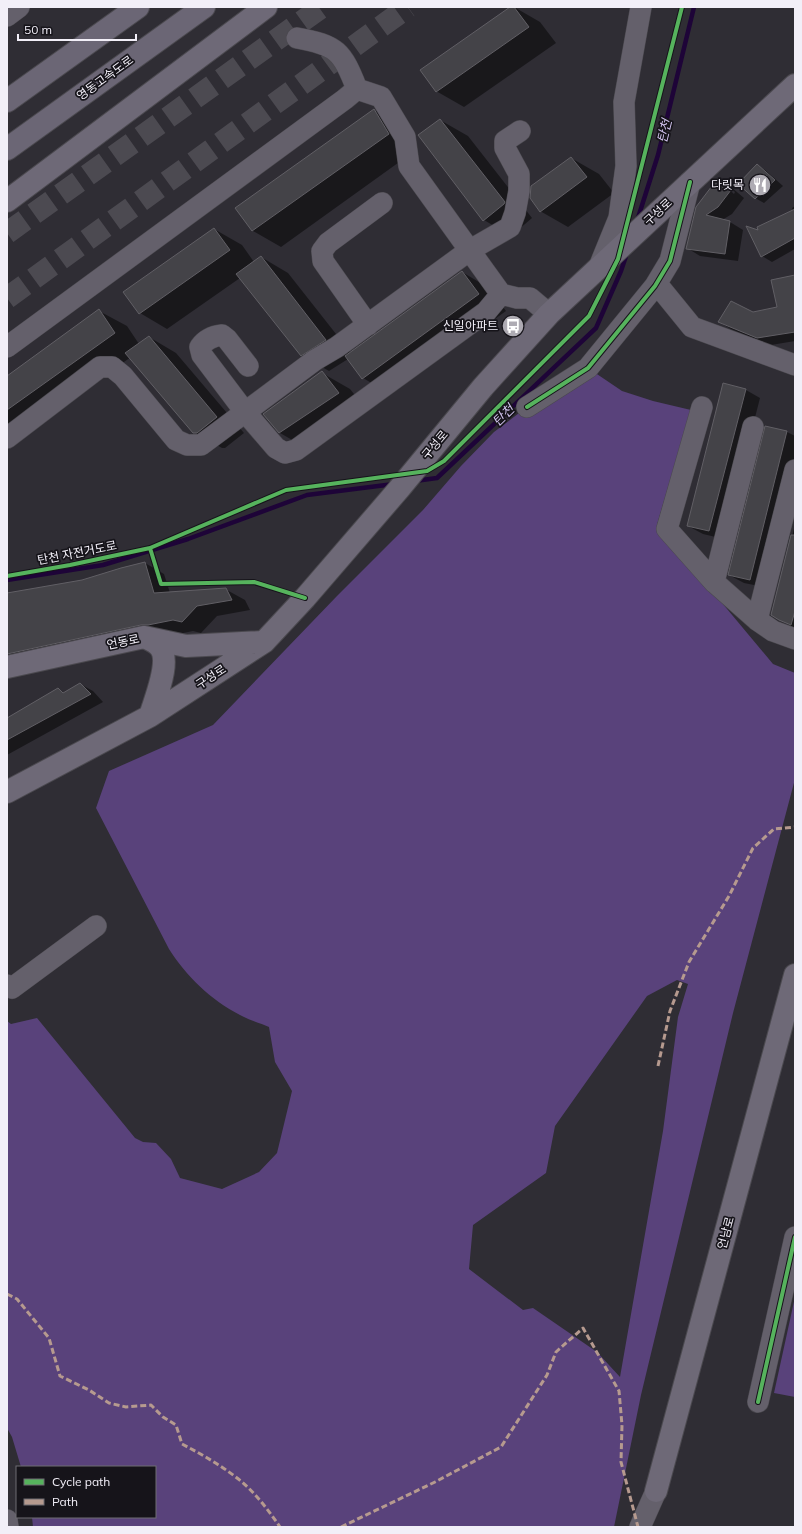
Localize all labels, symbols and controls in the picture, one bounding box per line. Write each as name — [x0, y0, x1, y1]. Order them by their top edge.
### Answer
scale bar — [18, 16, 136, 42]
text: 50 m — [24, 22, 52, 37]
street label: 영동고속도로 — [73, 52, 136, 103]
water label: 탄천 — [653, 116, 675, 145]
restaurant icon: 다릿목 — [747, 172, 773, 198]
place label: 다릿목 — [711, 177, 744, 192]
street label: 구성로 — [640, 195, 675, 228]
bus stop icon: 신일아파트 — [500, 313, 526, 339]
place label: 신일아파트 — [443, 318, 498, 333]
water label: 탄천 — [489, 400, 518, 429]
street label: 구성로 — [418, 427, 451, 462]
street label: 탄천 자전거도로 — [36, 537, 118, 568]
street label: 언동로 — [105, 631, 141, 652]
street label: 구성로 — [193, 661, 229, 692]
street label: 언남로 — [714, 1215, 737, 1251]
legend — [16, 1466, 156, 1518]
text: Cycle path — [52, 1474, 110, 1489]
text: Path — [52, 1494, 78, 1509]

